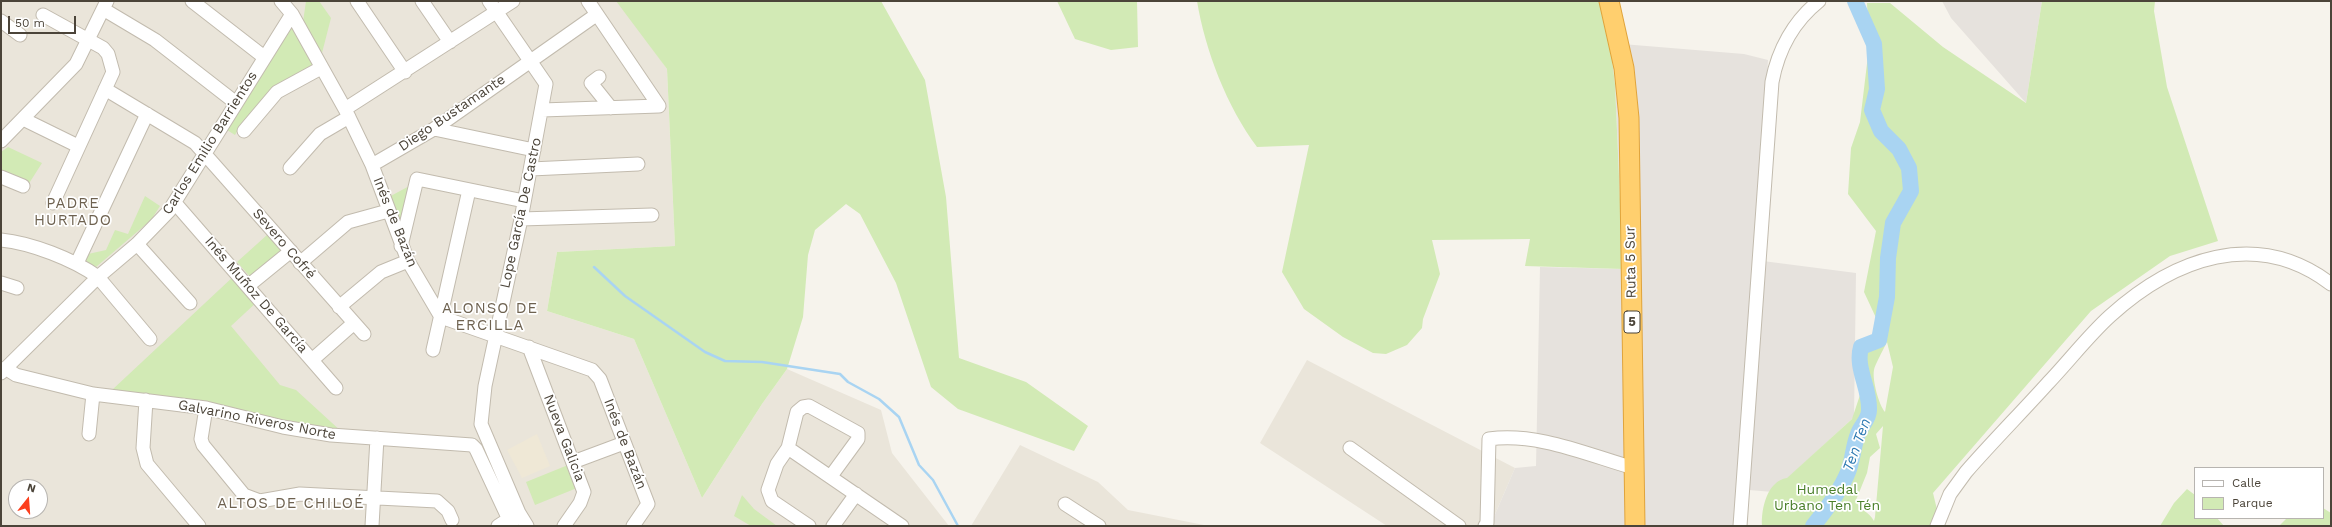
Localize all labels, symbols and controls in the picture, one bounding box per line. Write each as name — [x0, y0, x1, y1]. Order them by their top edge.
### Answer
scale bar — [10, 8, 78, 34]
text: 50 m — [15, 16, 45, 30]
street label: Carlos Emilio Barrientos — [159, 68, 261, 218]
street label: Diego Bustamante — [395, 71, 509, 155]
street label: Lope García De Castro — [497, 136, 545, 290]
street label: Inés de Bazán — [369, 174, 421, 270]
district label: PADRE HURTADO — [34, 195, 112, 230]
street label: Severo Cofré — [249, 205, 319, 283]
street label: Ruta 5 Sur — [1622, 226, 1640, 298]
street label: Inés Muñoz De García — [201, 233, 311, 357]
district label: ALONSO DE ERCILLA — [442, 300, 538, 335]
road number: 5 — [1624, 311, 1640, 333]
street label: Nueva Galicia — [540, 392, 588, 484]
street label: Galvarino Riveros Norte — [177, 396, 337, 444]
street label: Inés de Bazán — [600, 396, 650, 492]
water label: Ten Ten — [1839, 416, 1875, 474]
legend — [2194, 467, 2324, 519]
text: Calle — [2232, 476, 2261, 490]
north arrow — [8, 479, 48, 519]
text: N — [26, 481, 37, 495]
park label: Humedal Urbano Ten Tén — [1774, 482, 1880, 514]
district label: ALTOS DE CHILOÉ — [217, 495, 365, 513]
text: Parque — [2232, 496, 2273, 510]

